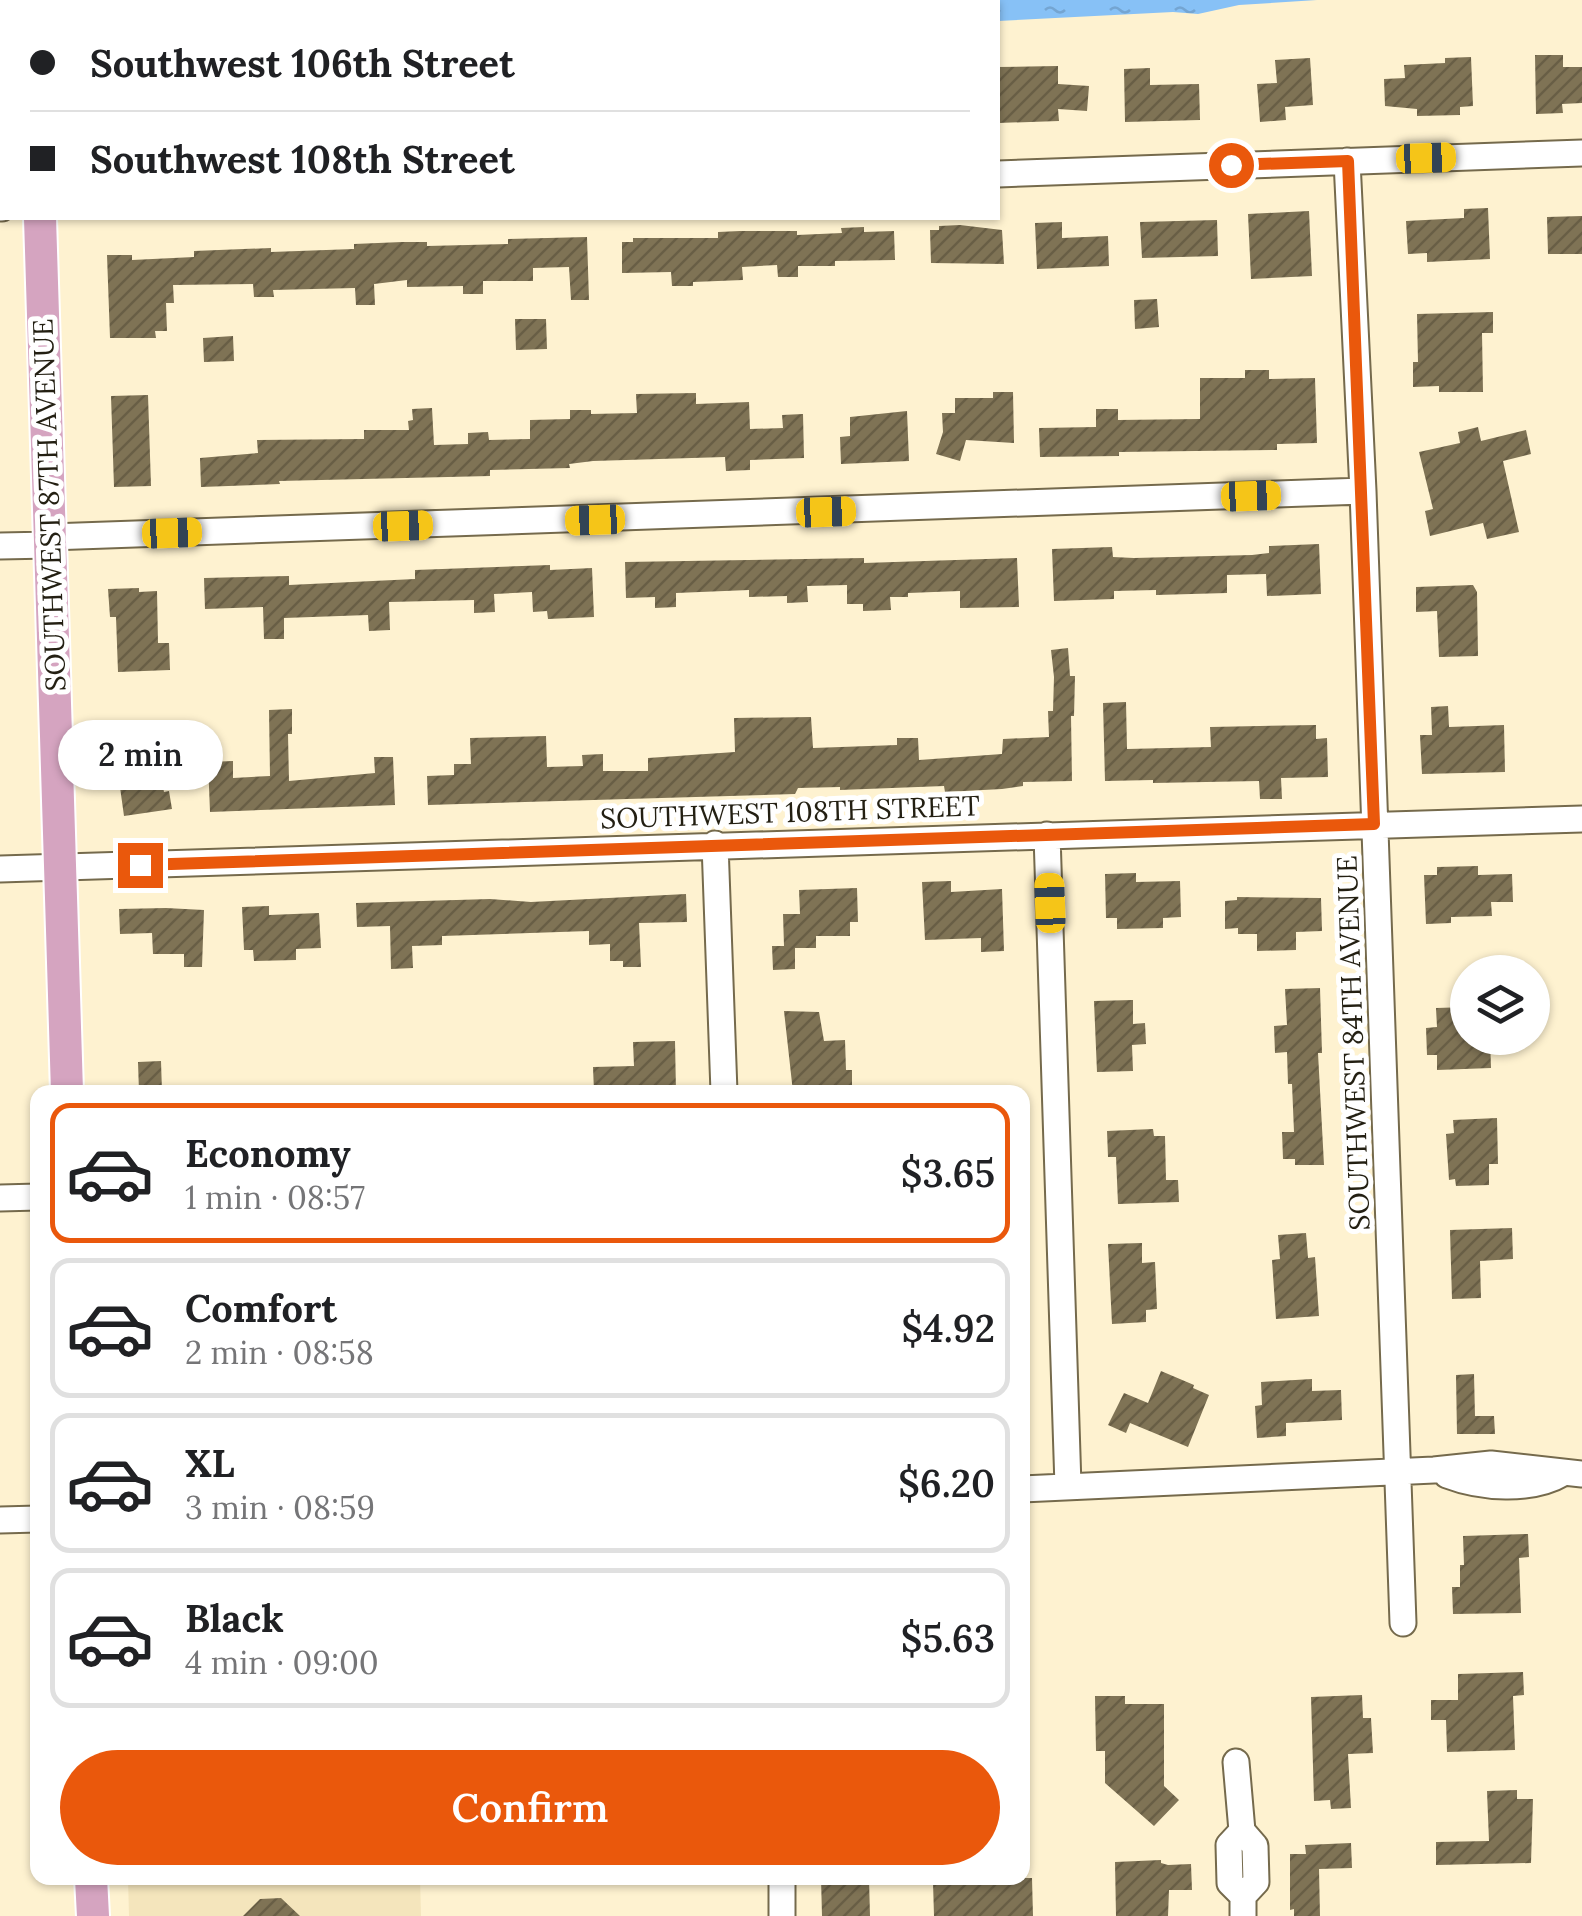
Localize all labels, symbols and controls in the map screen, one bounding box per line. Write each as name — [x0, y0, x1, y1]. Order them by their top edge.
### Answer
text: Southwest 106th Street — [90, 39, 515, 87]
text: Southwest 108th Street — [90, 135, 515, 183]
car — [1395, 142, 1457, 174]
route start — [1209, 143, 1254, 188]
street label: SOUTHWEST 87TH AVENUE — [25, 318, 73, 692]
car — [1220, 480, 1282, 512]
car — [795, 496, 857, 528]
car — [564, 504, 626, 536]
car — [372, 510, 434, 542]
car — [141, 517, 203, 549]
callout: 2 min — [58, 720, 222, 790]
text: 2 min — [98, 734, 183, 775]
street label: SOUTHWEST 108TH STREET — [600, 787, 980, 837]
route end — [118, 843, 163, 888]
street label: SOUTHWEST 84TH AVENUE — [1328, 855, 1378, 1231]
car — [1034, 872, 1066, 934]
map controls — [1450, 955, 1550, 1055]
button: layers — [1450, 955, 1550, 1055]
icon: car — [65, 1128, 155, 1218]
text: Economy — [185, 1129, 351, 1177]
text: $3.65 — [901, 1149, 995, 1197]
text: 1 min · 08:57 — [185, 1177, 365, 1218]
icon: car — [65, 1283, 155, 1373]
text: Comfort — [185, 1284, 337, 1332]
text: $4.92 — [901, 1304, 995, 1352]
text: 2 min · 08:58 — [185, 1332, 374, 1373]
icon: car — [65, 1438, 155, 1528]
text: XL — [185, 1439, 235, 1487]
text: $6.20 — [898, 1459, 995, 1507]
text: 3 min · 08:59 — [185, 1487, 375, 1528]
icon: car — [65, 1593, 155, 1683]
text: Black — [185, 1594, 284, 1642]
text: $5.63 — [901, 1614, 995, 1662]
text: 4 min · 09:00 — [185, 1642, 379, 1683]
button: Confirm — [60, 1750, 1000, 1865]

